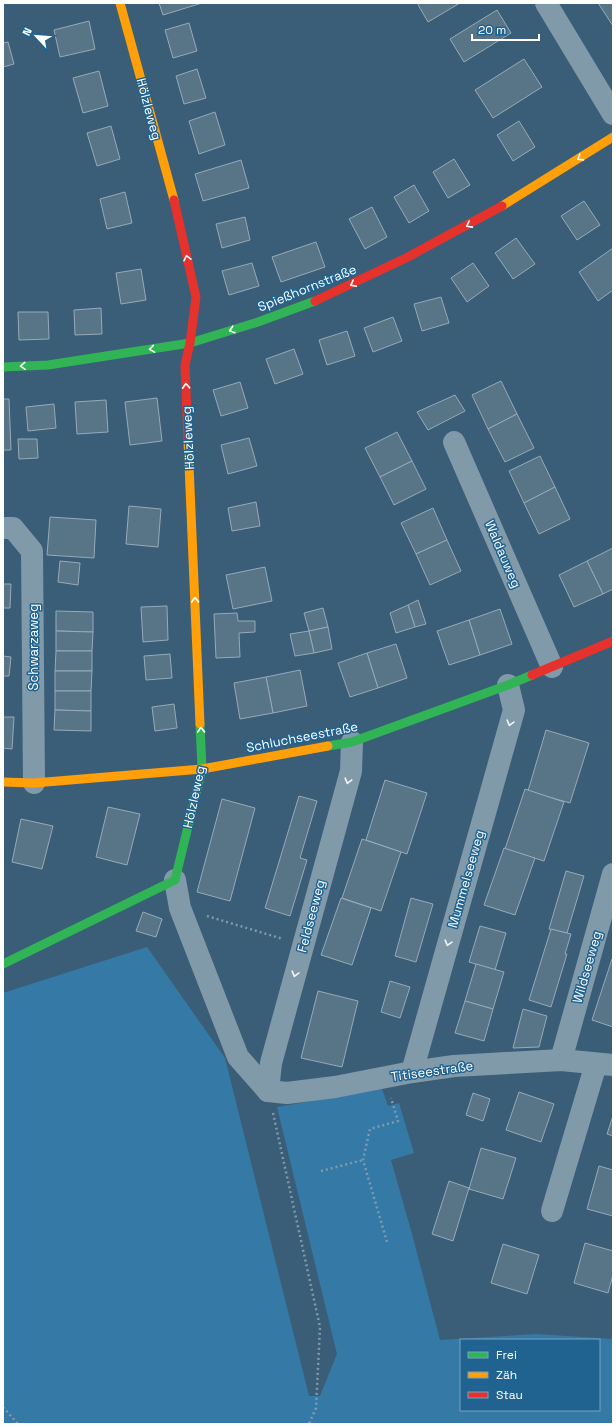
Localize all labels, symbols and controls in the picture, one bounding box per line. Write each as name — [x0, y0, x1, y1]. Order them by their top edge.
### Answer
north arrow — [16, 16, 56, 56]
scale bar — [472, 16, 539, 42]
text: 20 m — [478, 22, 506, 38]
text: N — [19, 25, 35, 38]
street label: Hölzleweg — [133, 76, 165, 142]
one-way arrow — [577, 153, 584, 161]
one-way arrow — [465, 220, 473, 228]
one-way arrow — [183, 255, 192, 262]
street label: Spießhornstraße — [255, 260, 359, 316]
one-way arrow — [350, 279, 357, 287]
one-way arrow — [228, 325, 235, 334]
one-way arrow — [149, 344, 155, 353]
one-way arrow — [20, 362, 26, 370]
one-way arrow — [181, 383, 190, 389]
street label: Hölzleweg — [178, 406, 198, 470]
street label: Waldauweg — [481, 518, 525, 590]
one-way arrow — [191, 597, 199, 603]
street label: Schwarzaweg — [25, 604, 42, 690]
street label: Schluchseestraße — [245, 718, 359, 756]
one-way arrow — [506, 719, 515, 726]
one-way arrow — [196, 727, 205, 733]
street label: Hölzleweg — [179, 764, 209, 830]
one-way arrow — [344, 777, 353, 784]
street label: Mummelseeweg — [444, 828, 488, 930]
street label: Feldseeweg — [293, 878, 329, 954]
street label: Wildseeweg — [569, 929, 605, 1005]
one-way arrow — [445, 939, 453, 946]
one-way arrow — [291, 970, 300, 977]
street label: Titiseestraße — [390, 1057, 474, 1085]
legend — [460, 1339, 600, 1411]
text: Frei — [496, 1347, 517, 1363]
text: Zäh — [496, 1367, 517, 1383]
text: Stau — [496, 1387, 523, 1403]

